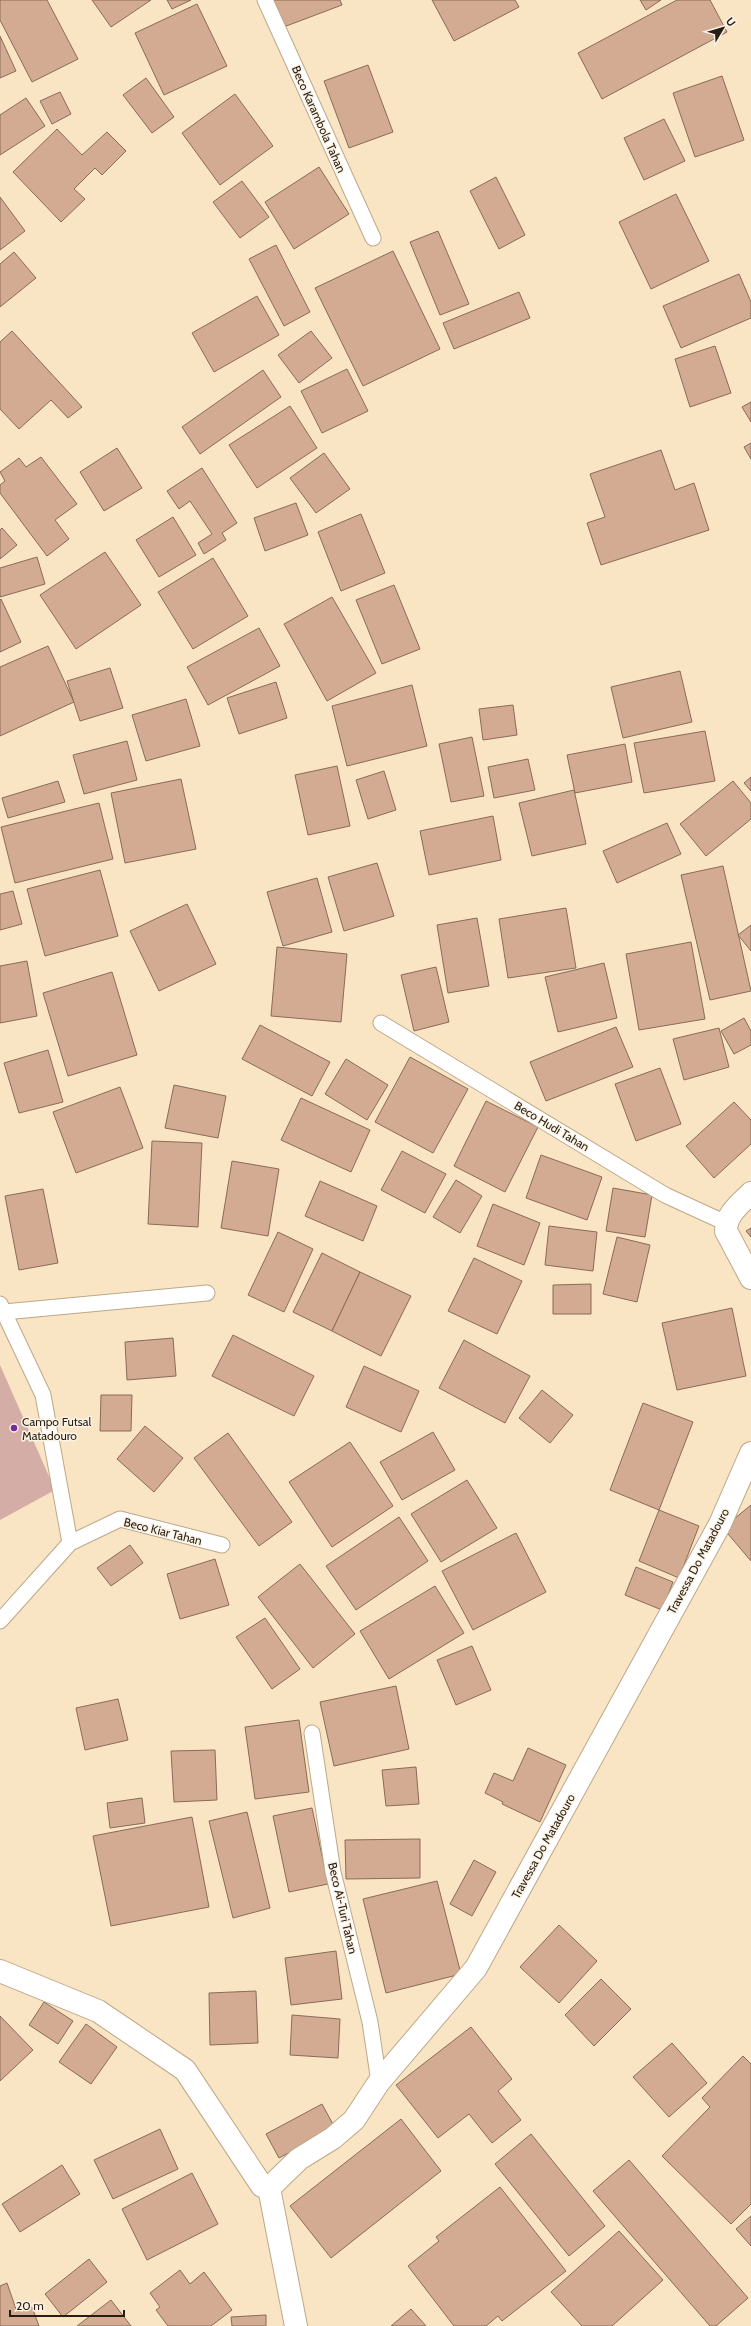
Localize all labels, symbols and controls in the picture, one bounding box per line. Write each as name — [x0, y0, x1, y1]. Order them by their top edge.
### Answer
north arrow — [703, 8, 743, 48]
text: U — [723, 14, 739, 29]
street label: Beco Karambola Tahan — [289, 63, 349, 175]
street label: Beco Hudi Tahan — [512, 1098, 592, 1154]
place label: Campo Futsal Matadouro — [22, 1414, 92, 1443]
marker: Campo Futsal Matadouro — [9, 1423, 19, 1433]
street label: Travessa Do Matadouro — [664, 1505, 732, 1617]
street label: Beco Kiar Tahan — [122, 1514, 204, 1548]
street label: Travessa Do Matadouro — [508, 1791, 578, 1901]
street label: Beco Ai-Turi Tahan — [325, 1861, 361, 1956]
scale bar — [10, 2292, 124, 2318]
text: 20 m — [16, 2298, 44, 2313]

